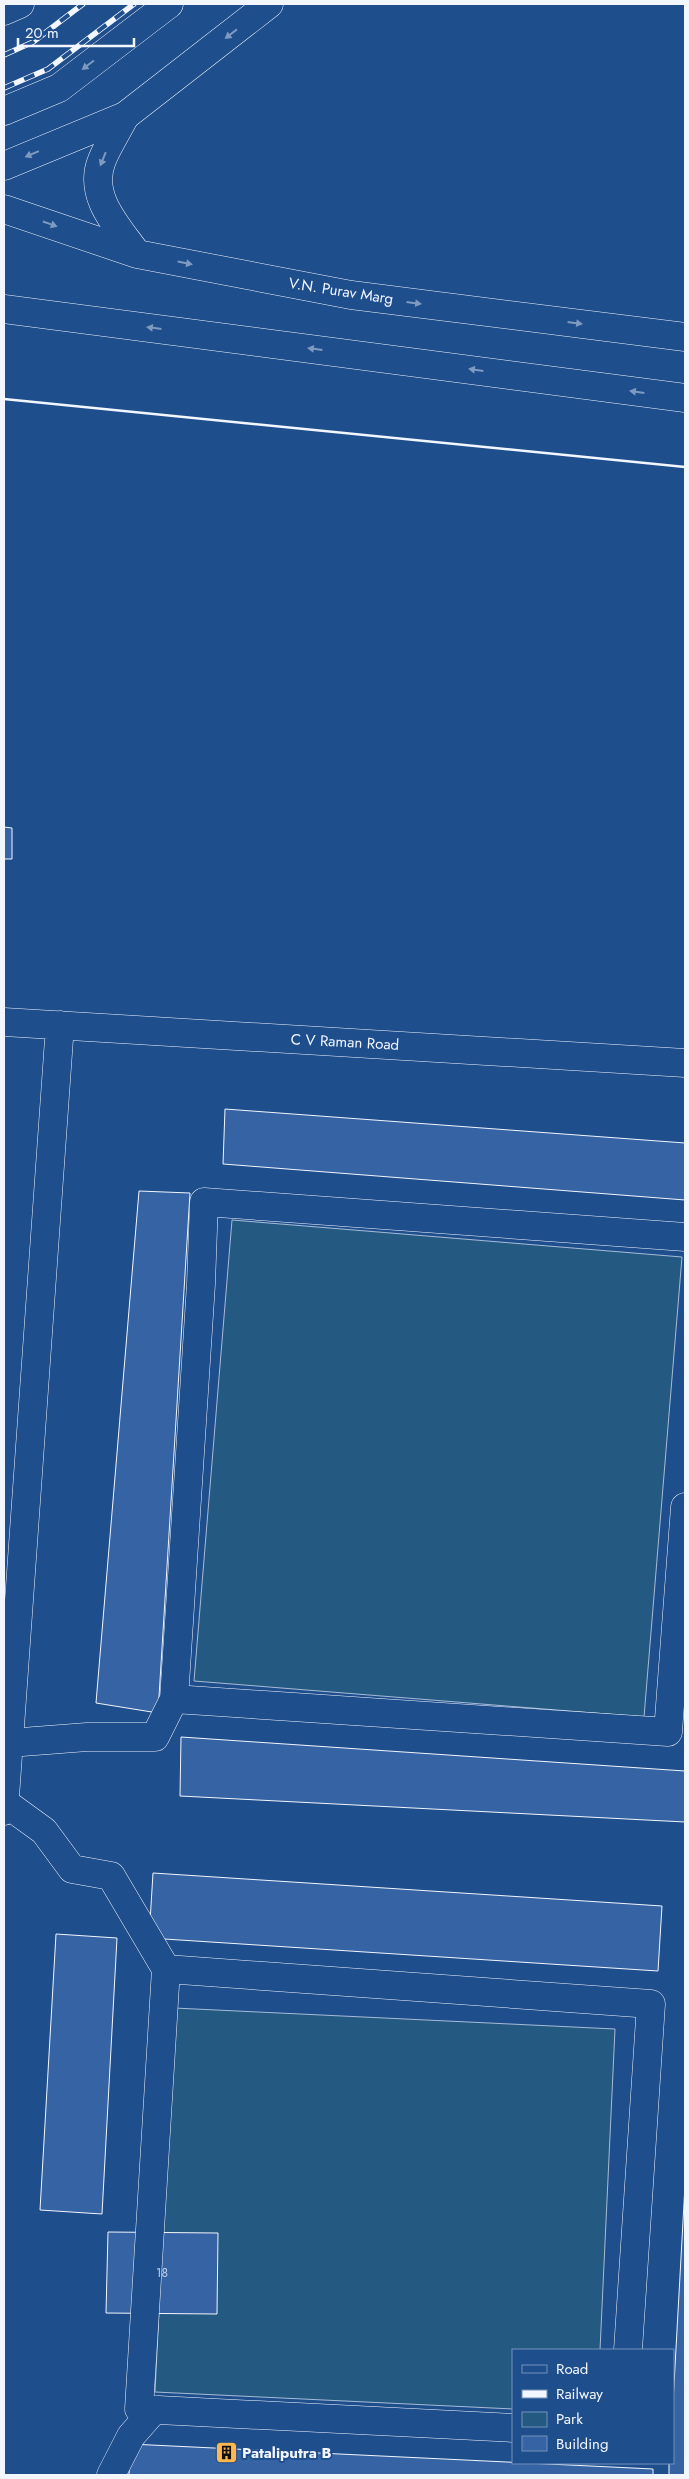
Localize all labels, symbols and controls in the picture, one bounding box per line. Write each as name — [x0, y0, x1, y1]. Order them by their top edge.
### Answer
scale bar — [18, 15, 134, 47]
text: 20 m — [25, 22, 59, 44]
one-way arrow — [224, 28, 237, 39]
one-way arrow — [82, 60, 95, 71]
one-way arrow — [25, 151, 39, 159]
one-way arrow — [99, 152, 107, 166]
one-way arrow — [43, 220, 58, 228]
one-way arrow — [177, 259, 192, 267]
street label: V.N. Purav Marg — [287, 272, 395, 310]
one-way arrow — [406, 299, 422, 307]
one-way arrow — [567, 319, 583, 327]
one-way arrow — [145, 324, 161, 332]
one-way arrow — [306, 345, 322, 353]
one-way arrow — [468, 366, 484, 374]
one-way arrow — [629, 387, 645, 395]
street label: C V Raman Road — [290, 1028, 400, 1056]
house number: 18 — [156, 2264, 168, 2282]
legend — [512, 2349, 674, 2464]
text: Road — [556, 2358, 588, 2380]
text: Railway — [556, 2383, 603, 2405]
text: Park — [556, 2408, 583, 2430]
text: Building — [556, 2433, 608, 2455]
building icon: Pataliputra B — [214, 2441, 238, 2465]
place label: Pataliputra B — [242, 2442, 331, 2464]

